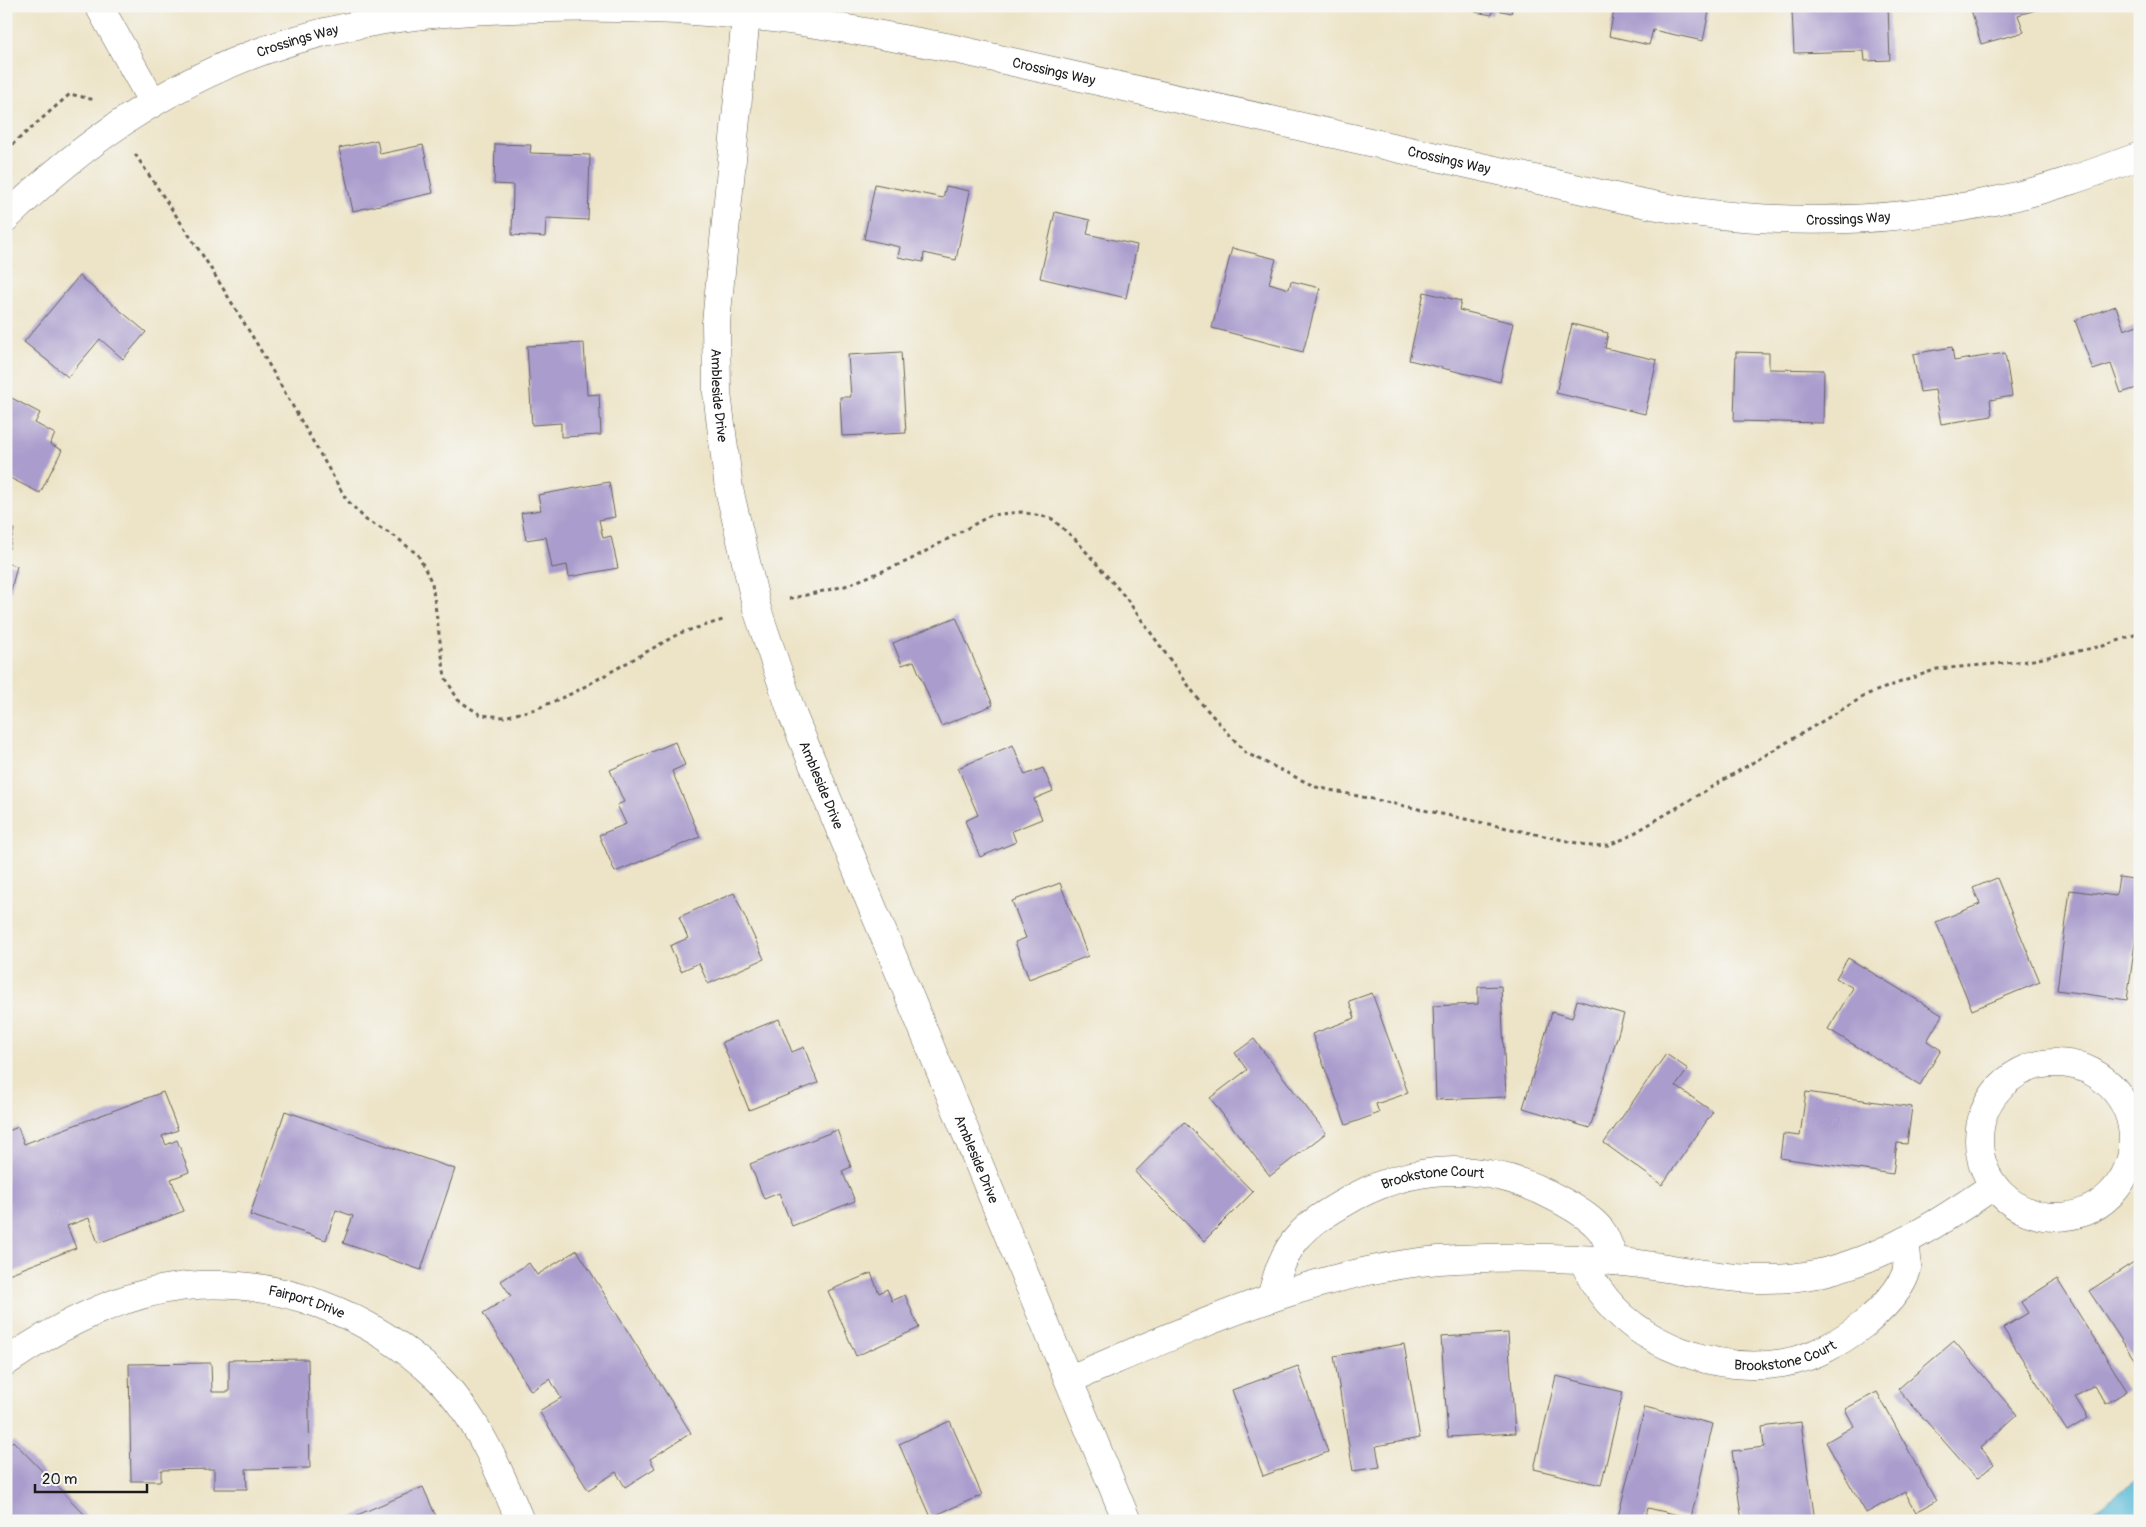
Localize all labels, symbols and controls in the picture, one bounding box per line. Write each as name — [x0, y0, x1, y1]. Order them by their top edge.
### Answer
street label: Crossings Way — [254, 21, 340, 61]
street label: Crossings Way — [1011, 54, 1097, 89]
street label: Crossings Way — [1406, 142, 1492, 177]
street label: Crossings Way — [1806, 208, 1891, 228]
street label: Ambleside Drive — [708, 348, 732, 443]
street label: Ambleside Drive — [796, 738, 847, 832]
street label: Ambleside Drive — [951, 1112, 1003, 1206]
street label: Brookstone Court — [1379, 1163, 1486, 1193]
street label: Fairport Drive — [267, 1282, 348, 1322]
street label: Brookstone Court — [1733, 1336, 1839, 1374]
scale bar — [35, 1462, 148, 1494]
text: 20 m — [42, 1470, 77, 1489]

